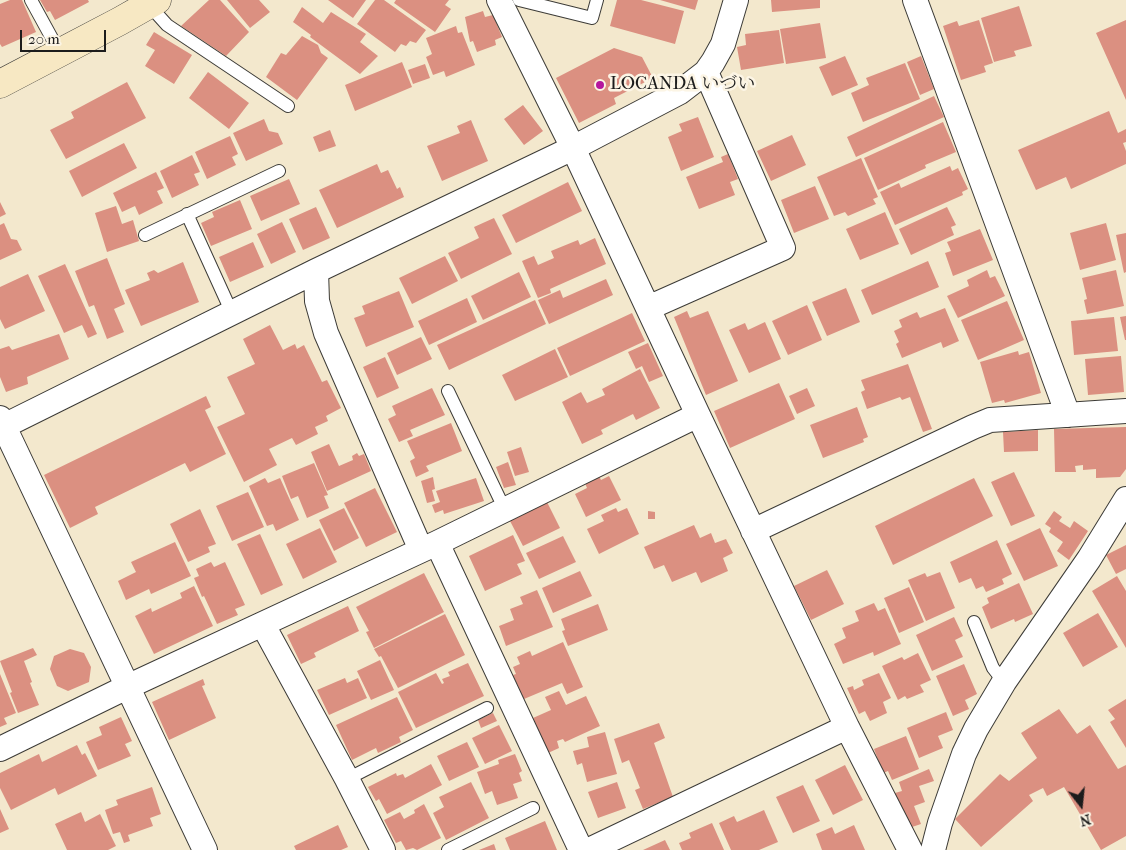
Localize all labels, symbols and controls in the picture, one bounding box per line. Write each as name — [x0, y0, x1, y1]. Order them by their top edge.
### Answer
scale bar — [22, 20, 109, 52]
text: 20 m — [28, 30, 60, 48]
place label: LOCANDA いづい — [610, 74, 755, 96]
marker: LOCANDA いづい — [594, 79, 606, 91]
north arrow — [1056, 780, 1106, 830]
text: N — [1078, 810, 1093, 830]

